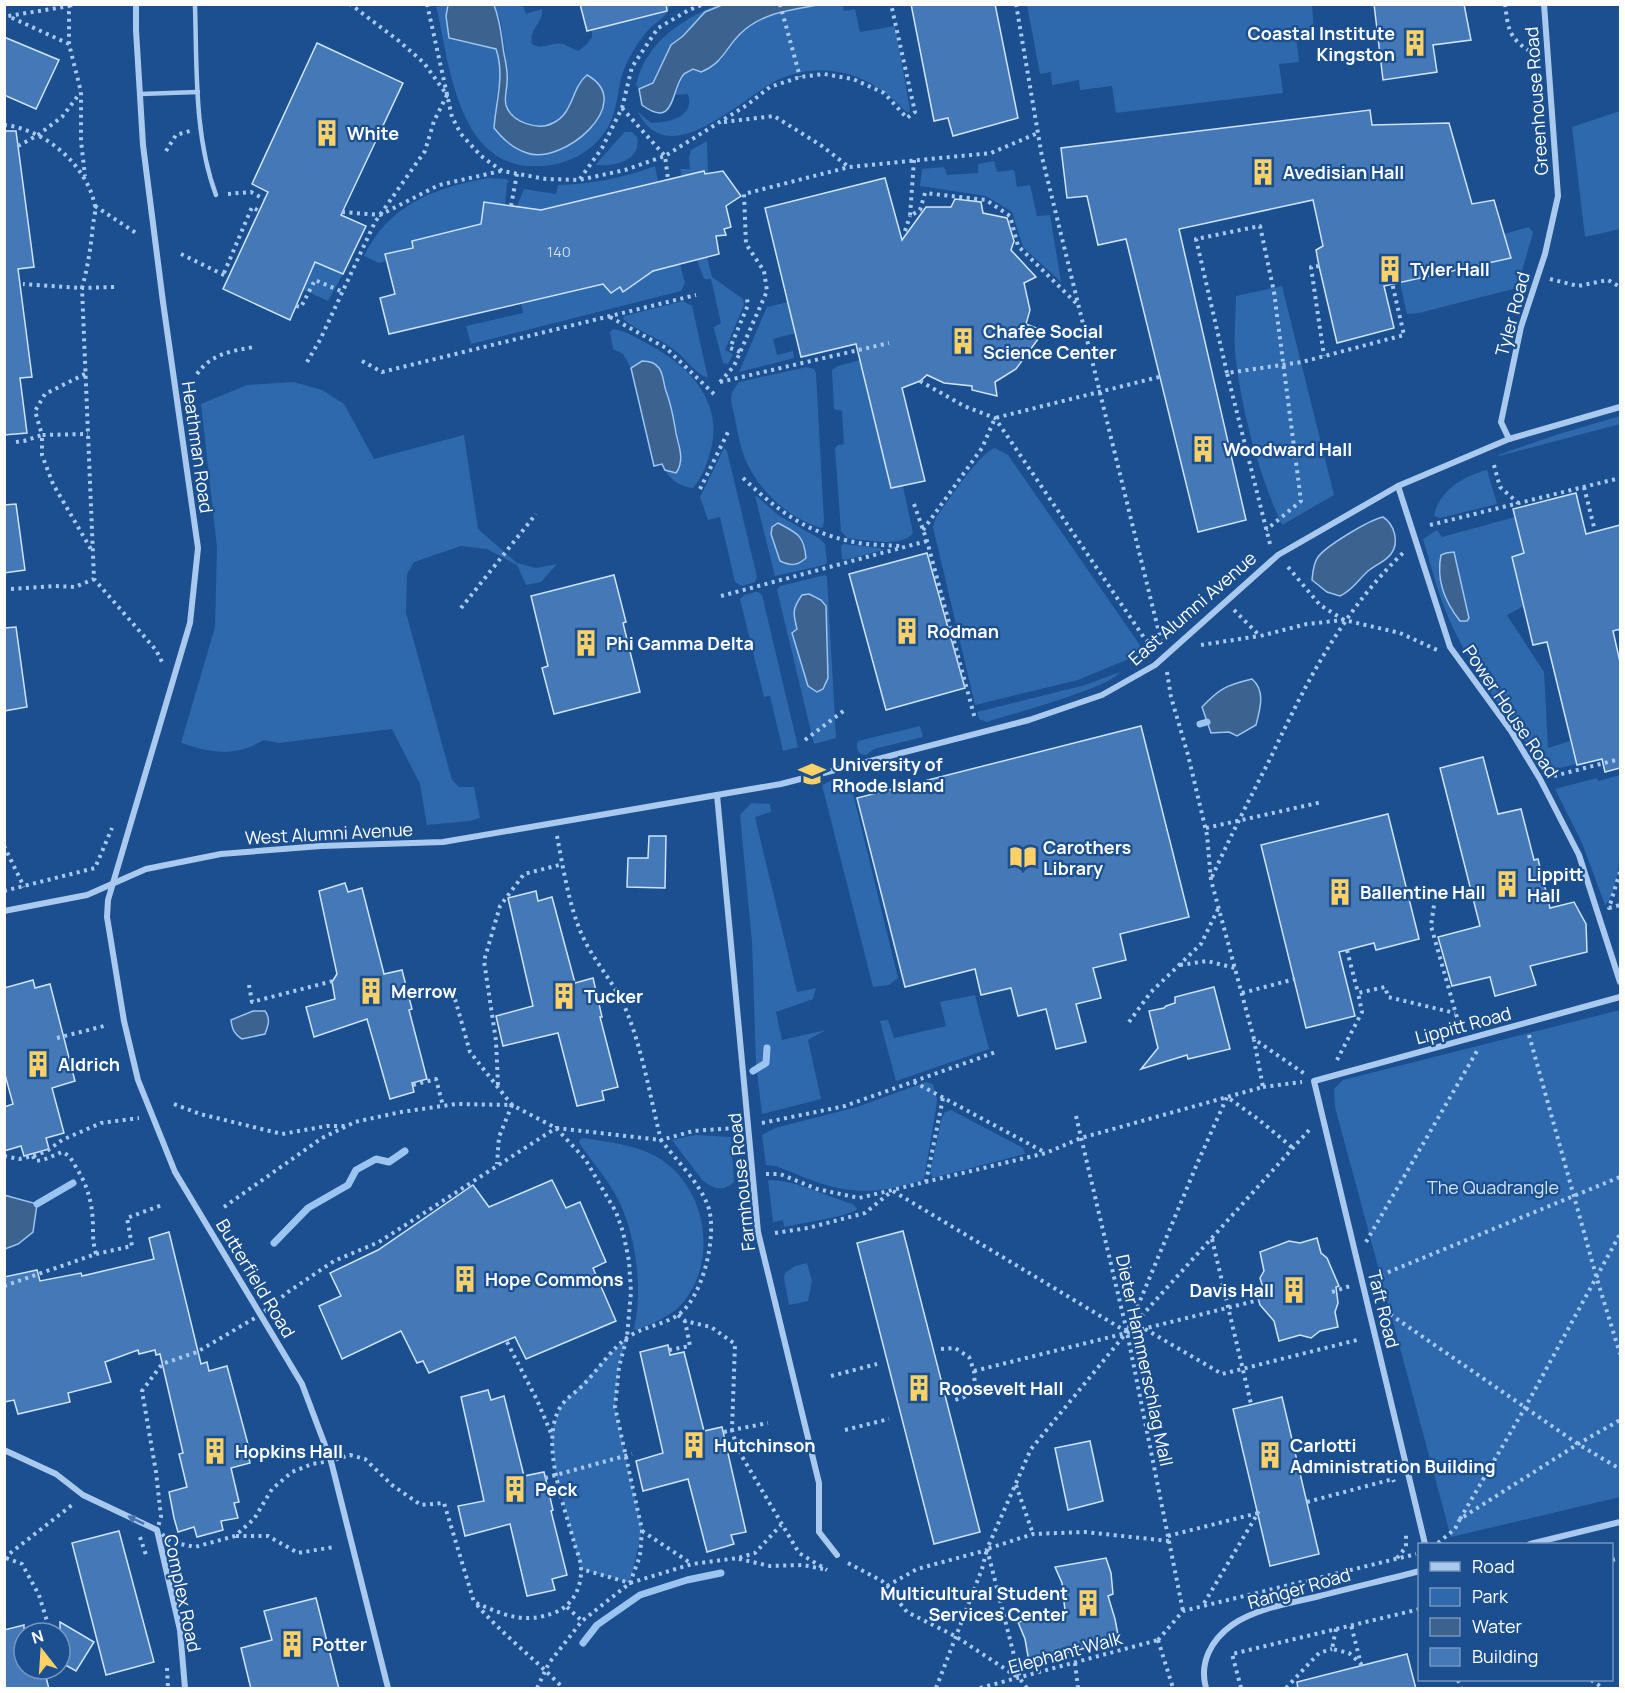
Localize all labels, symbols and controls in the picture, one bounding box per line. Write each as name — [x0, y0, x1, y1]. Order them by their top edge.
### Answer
place label: Coastal Institute Kingston — [1248, 21, 1395, 66]
street label: Greenhouse Road — [1519, 26, 1553, 176]
building icon: Coastal Institute Kingston — [1400, 28, 1430, 58]
building icon: White — [312, 118, 342, 148]
place label: White — [347, 121, 399, 145]
building icon: Avedisian Hall — [1248, 157, 1278, 187]
place label: Avedisian Hall — [1283, 160, 1404, 184]
house number: 140 — [547, 241, 571, 262]
building icon: Tyler Hall — [1375, 254, 1405, 284]
place label: Tyler Hall — [1410, 257, 1490, 281]
street label: Tyler Road — [1489, 269, 1535, 359]
place label: Chafee Social Science Center — [983, 319, 1117, 364]
building icon: Chafee Social Science Center — [948, 326, 978, 356]
street label: Heathman Road — [177, 380, 219, 514]
building icon: Woodward Hall — [1188, 434, 1218, 464]
place label: Woodward Hall — [1223, 437, 1352, 461]
street label: East Alumni Avenue — [1123, 546, 1261, 670]
building icon: Rodman — [892, 616, 922, 646]
place label: Rodman — [927, 619, 999, 643]
building icon: Phi Gamma Delta — [571, 628, 601, 658]
place label: Phi Gamma Delta — [606, 631, 754, 655]
street label: Power House Road — [1458, 640, 1564, 782]
place label: University of Rhode Island — [832, 752, 944, 797]
school or university icon: University of Rhode Island — [797, 759, 827, 789]
street label: West Alumni Avenue — [244, 817, 414, 849]
place label: Carothers Library — [1043, 835, 1131, 880]
library icon: Carothers Library — [1008, 842, 1038, 872]
place label: Lippitt Hall — [1527, 862, 1583, 907]
building icon: Lippitt Hall — [1492, 869, 1522, 899]
building icon: Ballentine Hall — [1325, 877, 1355, 907]
place label: Ballentine Hall — [1360, 880, 1486, 904]
building icon: Merrow — [356, 976, 386, 1006]
place label: Merrow — [391, 979, 457, 1003]
building icon: Tucker — [549, 981, 579, 1011]
place label: Tucker — [584, 984, 643, 1008]
street label: Lippitt Road — [1412, 1001, 1514, 1049]
building icon: Aldrich — [23, 1049, 53, 1079]
place label: Aldrich — [58, 1052, 120, 1076]
street label: Farmhouse Road — [722, 1112, 760, 1252]
park label: The Quadrangle — [1427, 1175, 1559, 1199]
street label: Butterfield Road — [211, 1214, 301, 1342]
street label: Dieter Hammerschlag Mall — [1111, 1252, 1179, 1468]
building icon: Hope Commons — [450, 1264, 480, 1294]
place label: Hope Commons — [485, 1267, 624, 1291]
street label: Taft Road — [1363, 1268, 1405, 1350]
building icon: Davis Hall — [1279, 1275, 1309, 1305]
place label: Davis Hall — [1190, 1278, 1274, 1302]
building icon: Roosevelt Hall — [904, 1373, 934, 1403]
place label: Roosevelt Hall — [939, 1376, 1063, 1400]
building icon: Hutchinson — [679, 1430, 709, 1460]
place label: Hutchinson — [714, 1433, 816, 1457]
place label: Carlotti Administration Building — [1290, 1433, 1496, 1478]
building icon: Hopkins Hall — [200, 1436, 230, 1466]
place label: Hopkins Hall — [235, 1439, 343, 1463]
building icon: Carlotti Administration Building — [1255, 1440, 1285, 1470]
building icon: Peck — [500, 1474, 530, 1504]
place label: Peck — [535, 1477, 579, 1501]
one-way arrow — [127, 1516, 144, 1525]
street label: Complex Road — [159, 1532, 207, 1654]
legend — [1418, 1543, 1613, 1681]
text: Road — [1472, 1554, 1515, 1578]
street label: Ranger Road — [1245, 1562, 1353, 1614]
place label: Multicultural Student Services Center — [880, 1581, 1068, 1626]
text: Park — [1472, 1584, 1509, 1608]
building icon: Multicultural Student Services Center — [1073, 1588, 1103, 1618]
text: Water — [1472, 1614, 1522, 1638]
north arrow — [12, 1621, 72, 1681]
text: N — [29, 1624, 46, 1649]
street label: Elephant Walk — [1006, 1625, 1126, 1679]
building icon: Potter — [277, 1629, 307, 1659]
place label: Potter — [312, 1632, 367, 1656]
text: Building — [1472, 1644, 1538, 1668]

